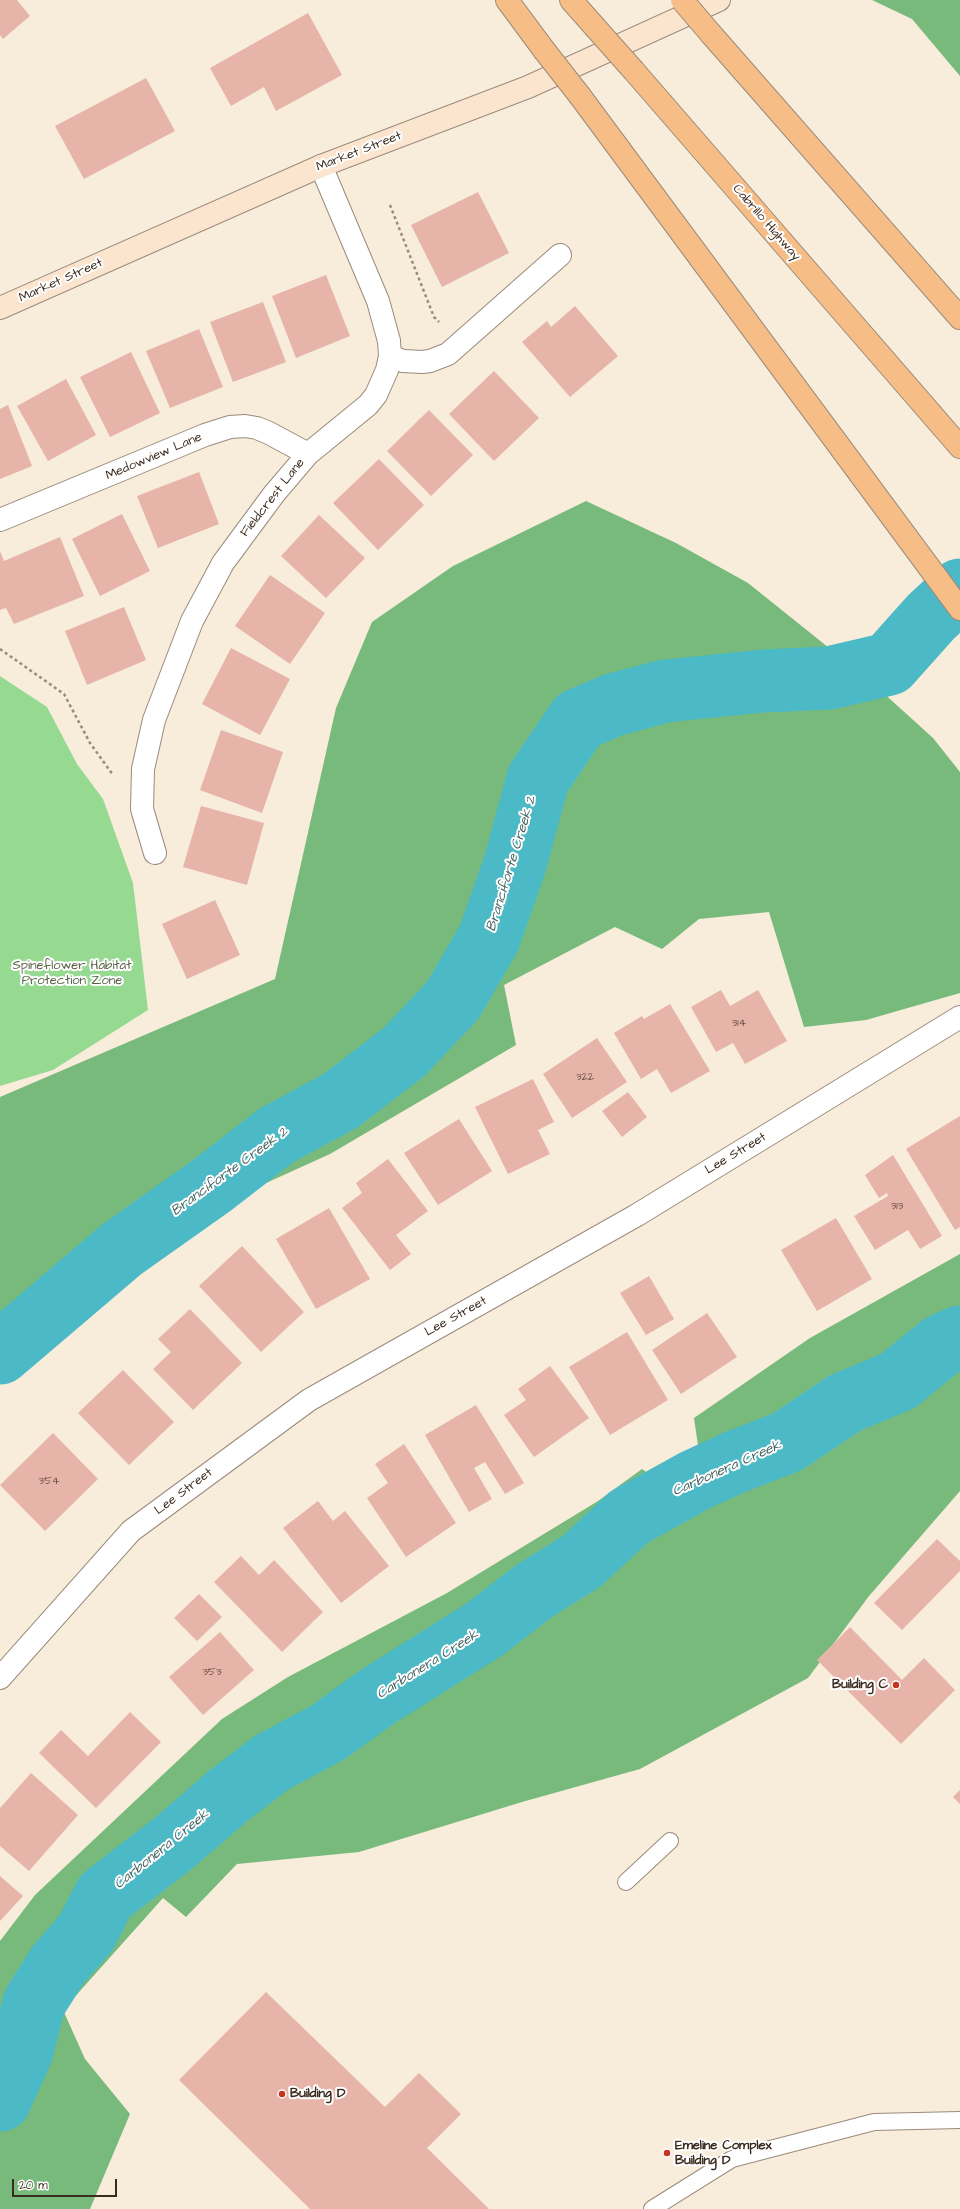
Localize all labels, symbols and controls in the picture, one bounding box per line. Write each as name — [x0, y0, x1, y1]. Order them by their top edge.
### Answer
street label: Market Street — [314, 129, 404, 175]
street label: Cabrillo Highway — [729, 182, 803, 264]
street label: Market Street — [17, 256, 105, 306]
street label: Medowview Lane — [104, 430, 204, 484]
street label: Fieldcrest Lane — [238, 456, 308, 540]
water label: Branciforte Creek 2 — [483, 794, 541, 934]
park label: Spineflower Habitat Protection Zone — [13, 958, 131, 989]
house number: 314 — [732, 1017, 746, 1031]
house number: 322 — [576, 1071, 594, 1085]
water label: Branciforte Creek 2 — [168, 1124, 292, 1220]
street label: Lee Street — [703, 1130, 769, 1178]
house number: 313 — [891, 1200, 903, 1214]
street label: Lee Street — [422, 1294, 490, 1340]
water label: Carbonera Creek — [670, 1438, 784, 1500]
street label: Lee Street — [152, 1465, 216, 1519]
house number: 354 — [39, 1475, 59, 1489]
water label: Carbonera Creek — [374, 1627, 482, 1703]
house number: 353 — [203, 1666, 221, 1680]
place label: Building C — [832, 1677, 888, 1693]
marker: Building C — [891, 1680, 901, 1690]
water label: Carbonera Creek — [111, 1807, 213, 1893]
place label: Building D — [290, 2086, 345, 2102]
marker: Building D — [277, 2089, 287, 2099]
place label: Emeline Complex Building D — [675, 2138, 772, 2169]
marker: Emeline Complex Building D — [662, 2148, 672, 2158]
scale bar — [14, 2171, 119, 2197]
text: 20 m — [19, 2177, 48, 2194]

